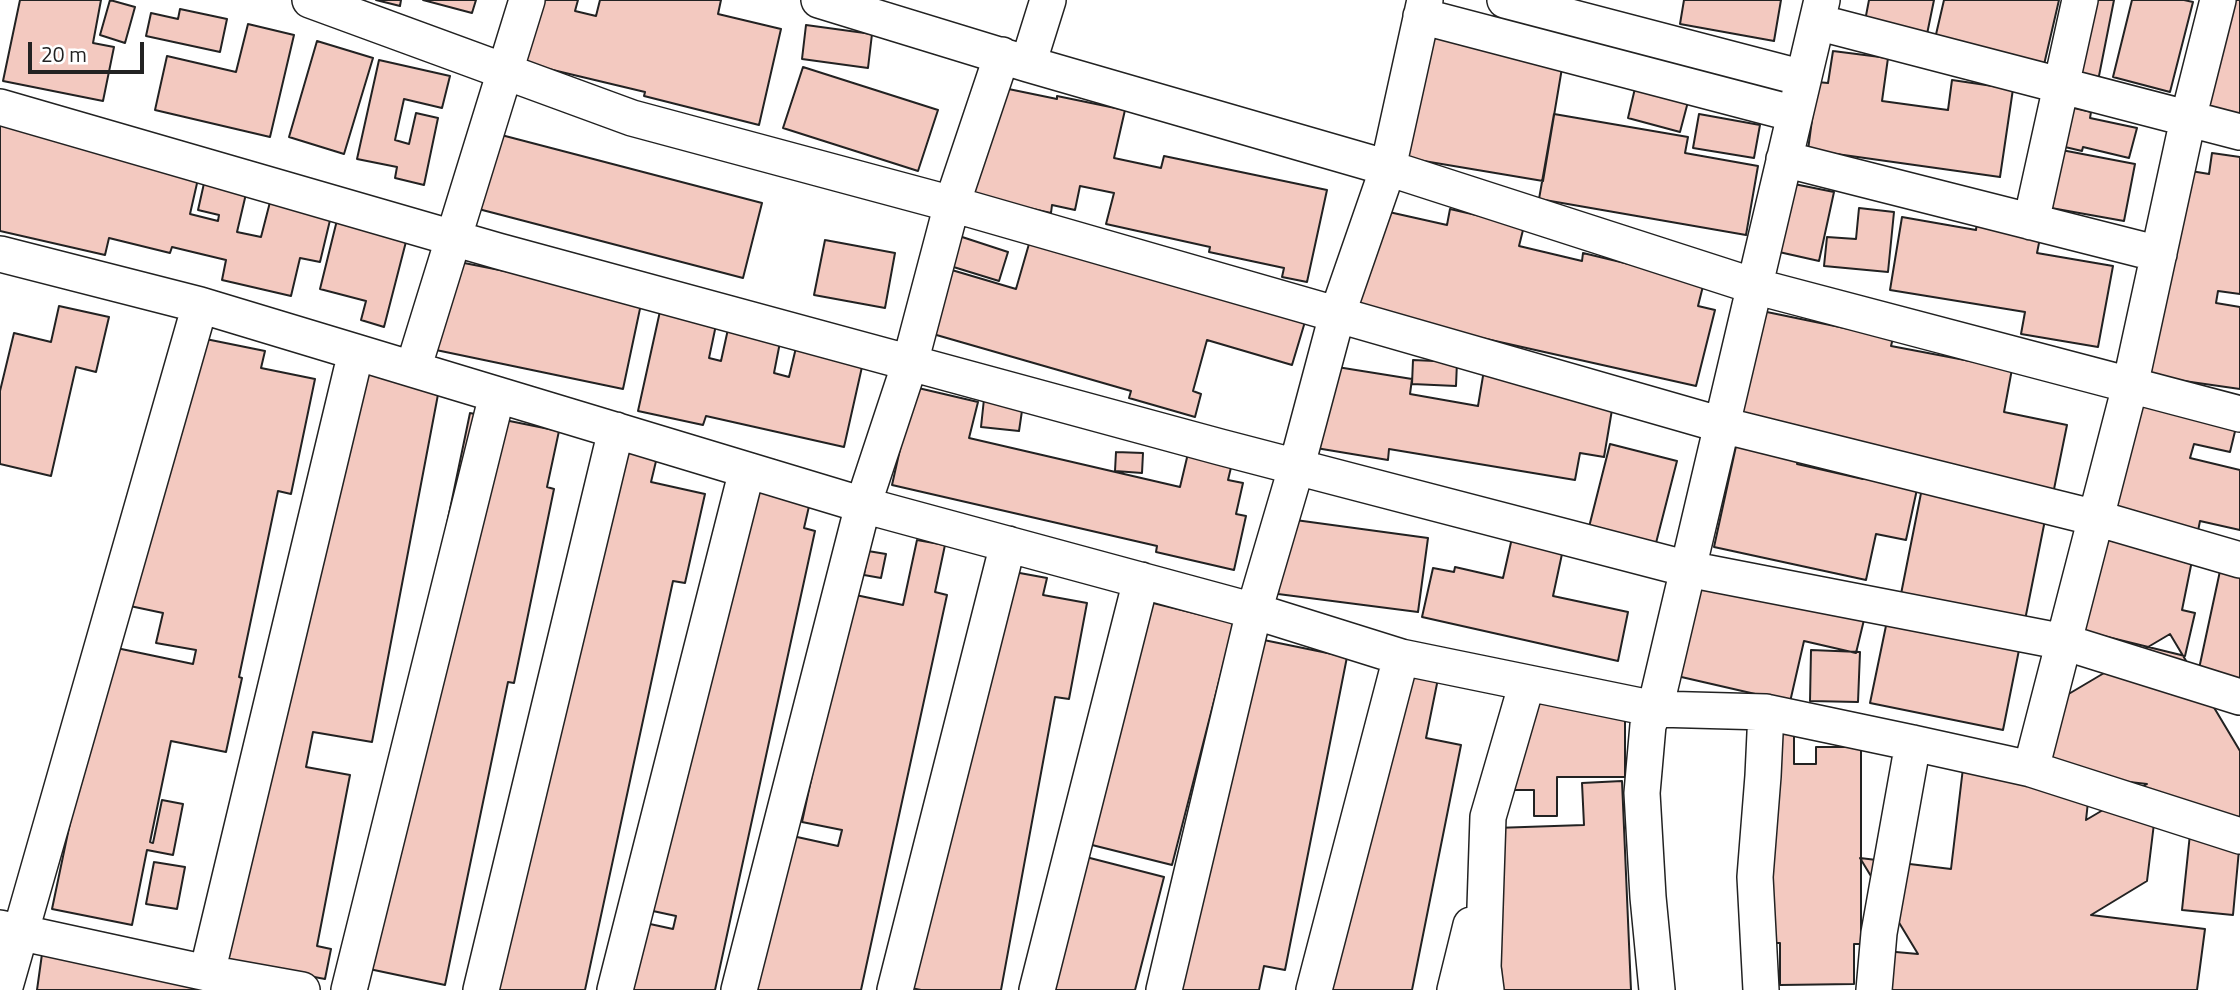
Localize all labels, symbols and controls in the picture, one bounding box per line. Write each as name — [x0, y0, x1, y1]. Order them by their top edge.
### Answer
scale bar — [32, 28, 147, 72]
text: 20 m — [41, 38, 87, 70]

